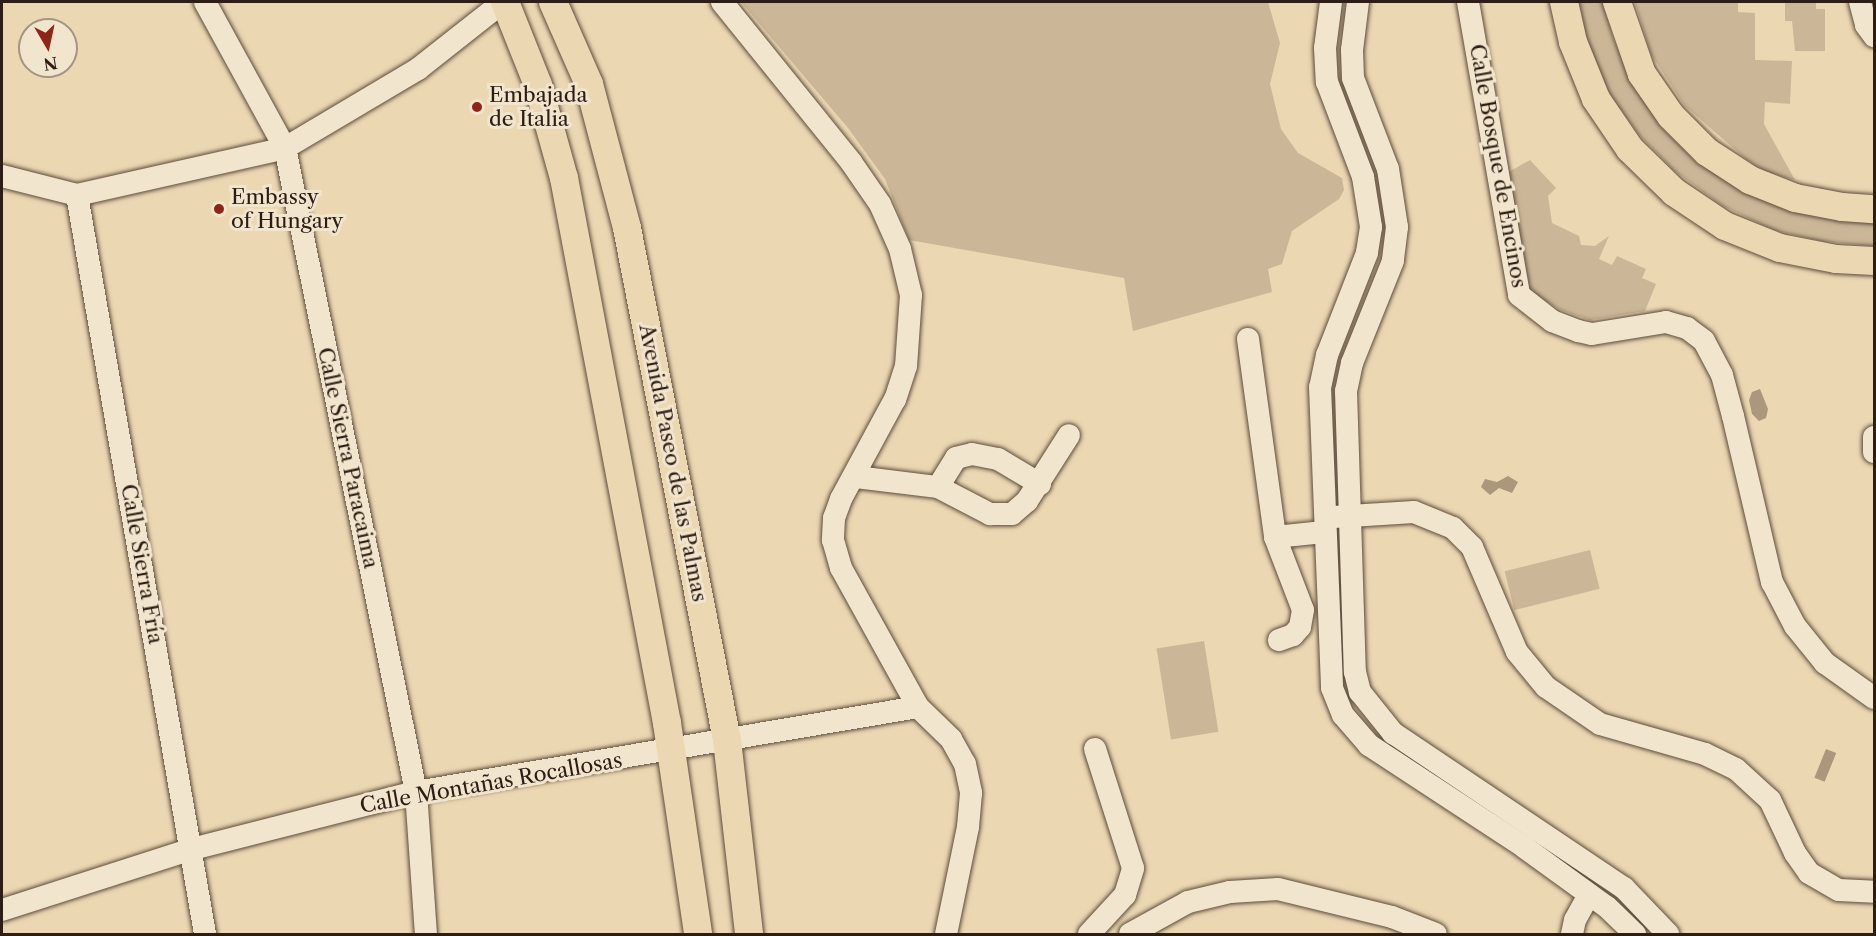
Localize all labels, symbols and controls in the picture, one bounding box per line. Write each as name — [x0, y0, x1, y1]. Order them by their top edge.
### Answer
north arrow — [18, 18, 78, 78]
street label: Calle Bosque de Encinos — [1464, 42, 1532, 290]
text: N — [42, 53, 59, 75]
place label: Embajada de Italia — [489, 82, 588, 132]
marker: Embajada de Italia — [470, 100, 484, 114]
place label: Embassy of Hungary — [231, 184, 343, 234]
marker: Embassy of Hungary — [212, 202, 226, 216]
street label: Avenida Paseo de las Palmas — [634, 322, 712, 604]
street label: Calle Sierra Paracaima — [312, 345, 384, 571]
street label: Calle Sierra Fría — [116, 482, 168, 646]
street label: Calle Montañas Rocallosas — [358, 748, 624, 818]

